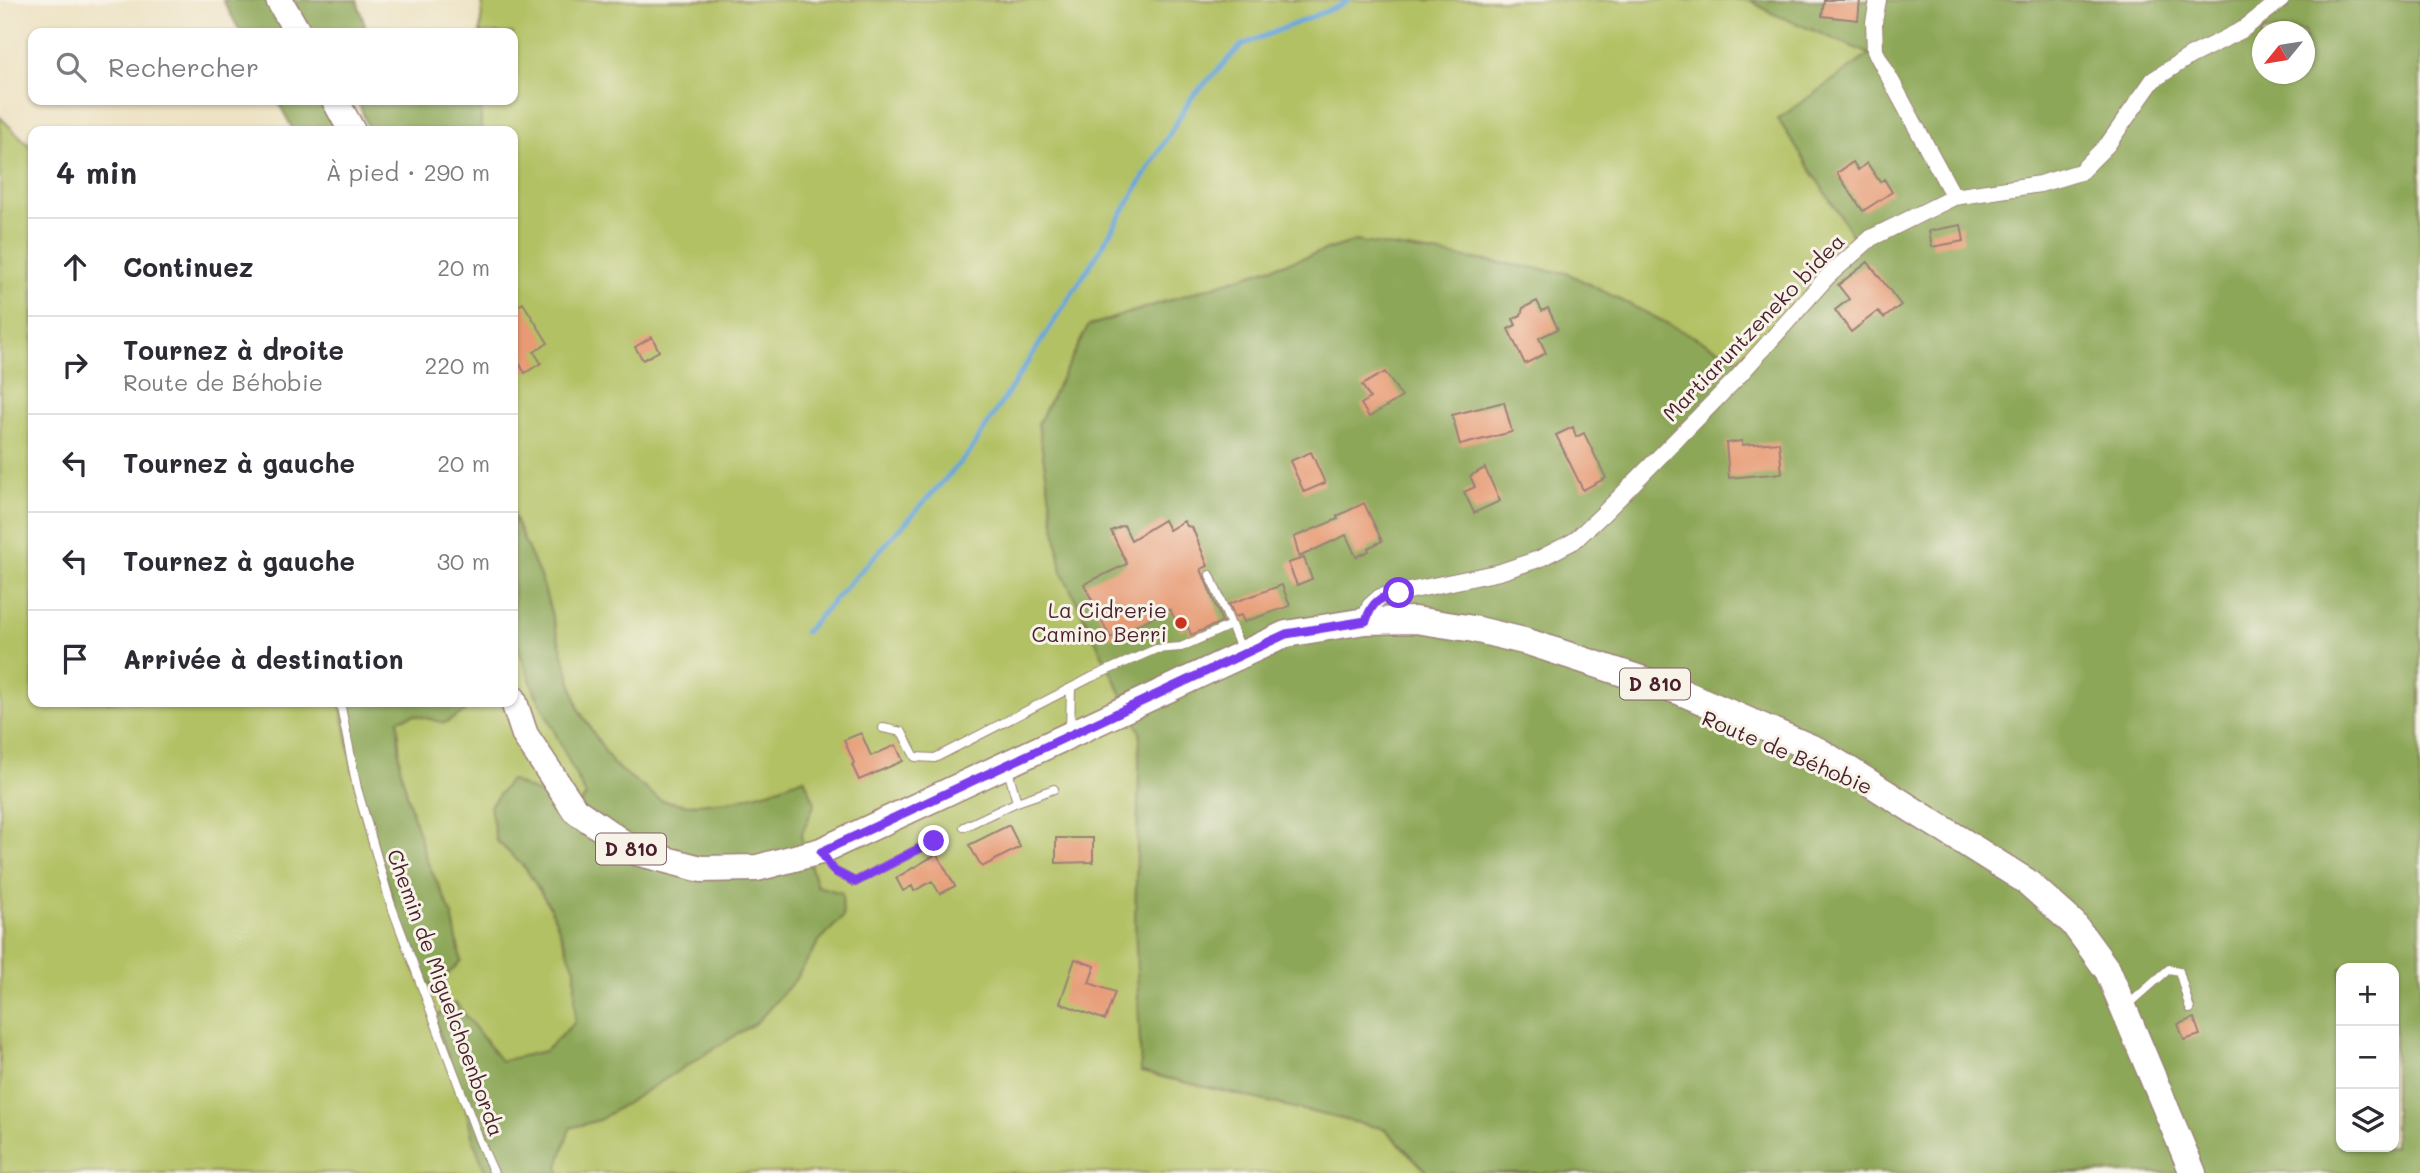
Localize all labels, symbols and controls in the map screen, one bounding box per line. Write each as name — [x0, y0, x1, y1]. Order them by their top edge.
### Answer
north arrow — [2252, 21, 2315, 84]
search box — [28, 28, 518, 105]
icon: search — [52, 48, 90, 86]
text: Rechercher — [108, 50, 259, 84]
text: 4 min — [56, 152, 137, 192]
text: À pied · 290 m — [326, 157, 490, 187]
street label: Martiaruntzeneko bidea — [1656, 227, 1850, 427]
icon: ahead — [56, 248, 94, 286]
text: Continuez — [123, 250, 253, 284]
text: 20 m — [437, 252, 490, 282]
text: Tournez à droite — [123, 333, 344, 367]
icon: right — [56, 346, 94, 384]
text: 220 m — [424, 350, 490, 380]
text: Route de Béhobie — [123, 367, 323, 397]
icon: left — [56, 444, 94, 482]
text: Tournez à gauche — [123, 446, 355, 480]
text: 20 m — [437, 448, 490, 478]
icon: left — [56, 542, 94, 580]
text: Tournez à gauche — [123, 544, 355, 578]
text: 30 m — [437, 546, 490, 576]
route start — [1383, 577, 1414, 608]
place label: La Cidrerie Camino Berri — [1031, 596, 1167, 647]
marker: La Cidrerie Camino Berri — [1173, 615, 1189, 631]
icon: arrive — [56, 640, 94, 678]
text: Arrivée à destination — [123, 642, 403, 676]
road number: D 810 — [1620, 668, 1690, 699]
street label: Route de Béhobie — [1698, 704, 1877, 800]
route end — [918, 825, 949, 856]
road number: D 810 — [596, 834, 666, 864]
street label: Chemin de Miguelchoenborda — [382, 845, 511, 1140]
map controls — [2336, 963, 2399, 1152]
button: + — [2336, 963, 2399, 1026]
button: − — [2336, 1026, 2399, 1089]
button: layers — [2336, 1089, 2399, 1152]

